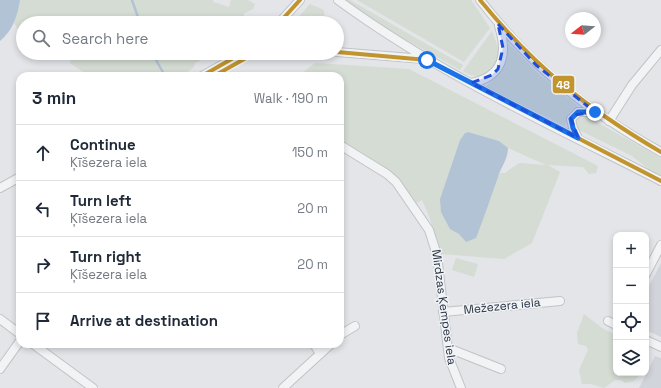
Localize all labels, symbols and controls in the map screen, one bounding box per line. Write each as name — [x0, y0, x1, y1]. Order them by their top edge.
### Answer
north arrow — [565, 12, 601, 48]
search box — [16, 16, 344, 60]
icon: search — [30, 27, 52, 49]
text: Search here — [62, 29, 148, 48]
route start — [418, 51, 436, 69]
line badge: 48 — [552, 75, 575, 94]
text: 48 — [556, 78, 570, 92]
text: 3 min — [32, 87, 76, 109]
text: Walk · 190 m — [254, 90, 328, 107]
route end — [586, 103, 604, 121]
text: Continue — [70, 135, 136, 154]
icon: ahead — [32, 142, 54, 164]
text: 150 m — [292, 144, 328, 161]
text: Ķīšezera iela — [70, 154, 147, 171]
text: Turn left — [70, 191, 132, 210]
icon: left — [32, 198, 54, 220]
text: 20 m — [297, 200, 328, 217]
text: Ķīšezera iela — [70, 210, 147, 227]
map controls — [613, 232, 649, 376]
button: + — [613, 232, 649, 268]
text: Turn right — [70, 247, 141, 266]
street label: Mirdzas Ķempes iela — [428, 248, 460, 366]
icon: right — [32, 254, 54, 276]
text: 20 m — [297, 256, 328, 273]
text: Ķīšezera iela — [70, 266, 147, 283]
button: − — [613, 268, 649, 304]
street label: Mežezera iela — [463, 294, 541, 318]
button: locate — [613, 304, 649, 340]
icon: arrive — [32, 310, 54, 332]
text: Arrive at destination — [70, 311, 218, 330]
button: layers — [613, 340, 649, 376]

